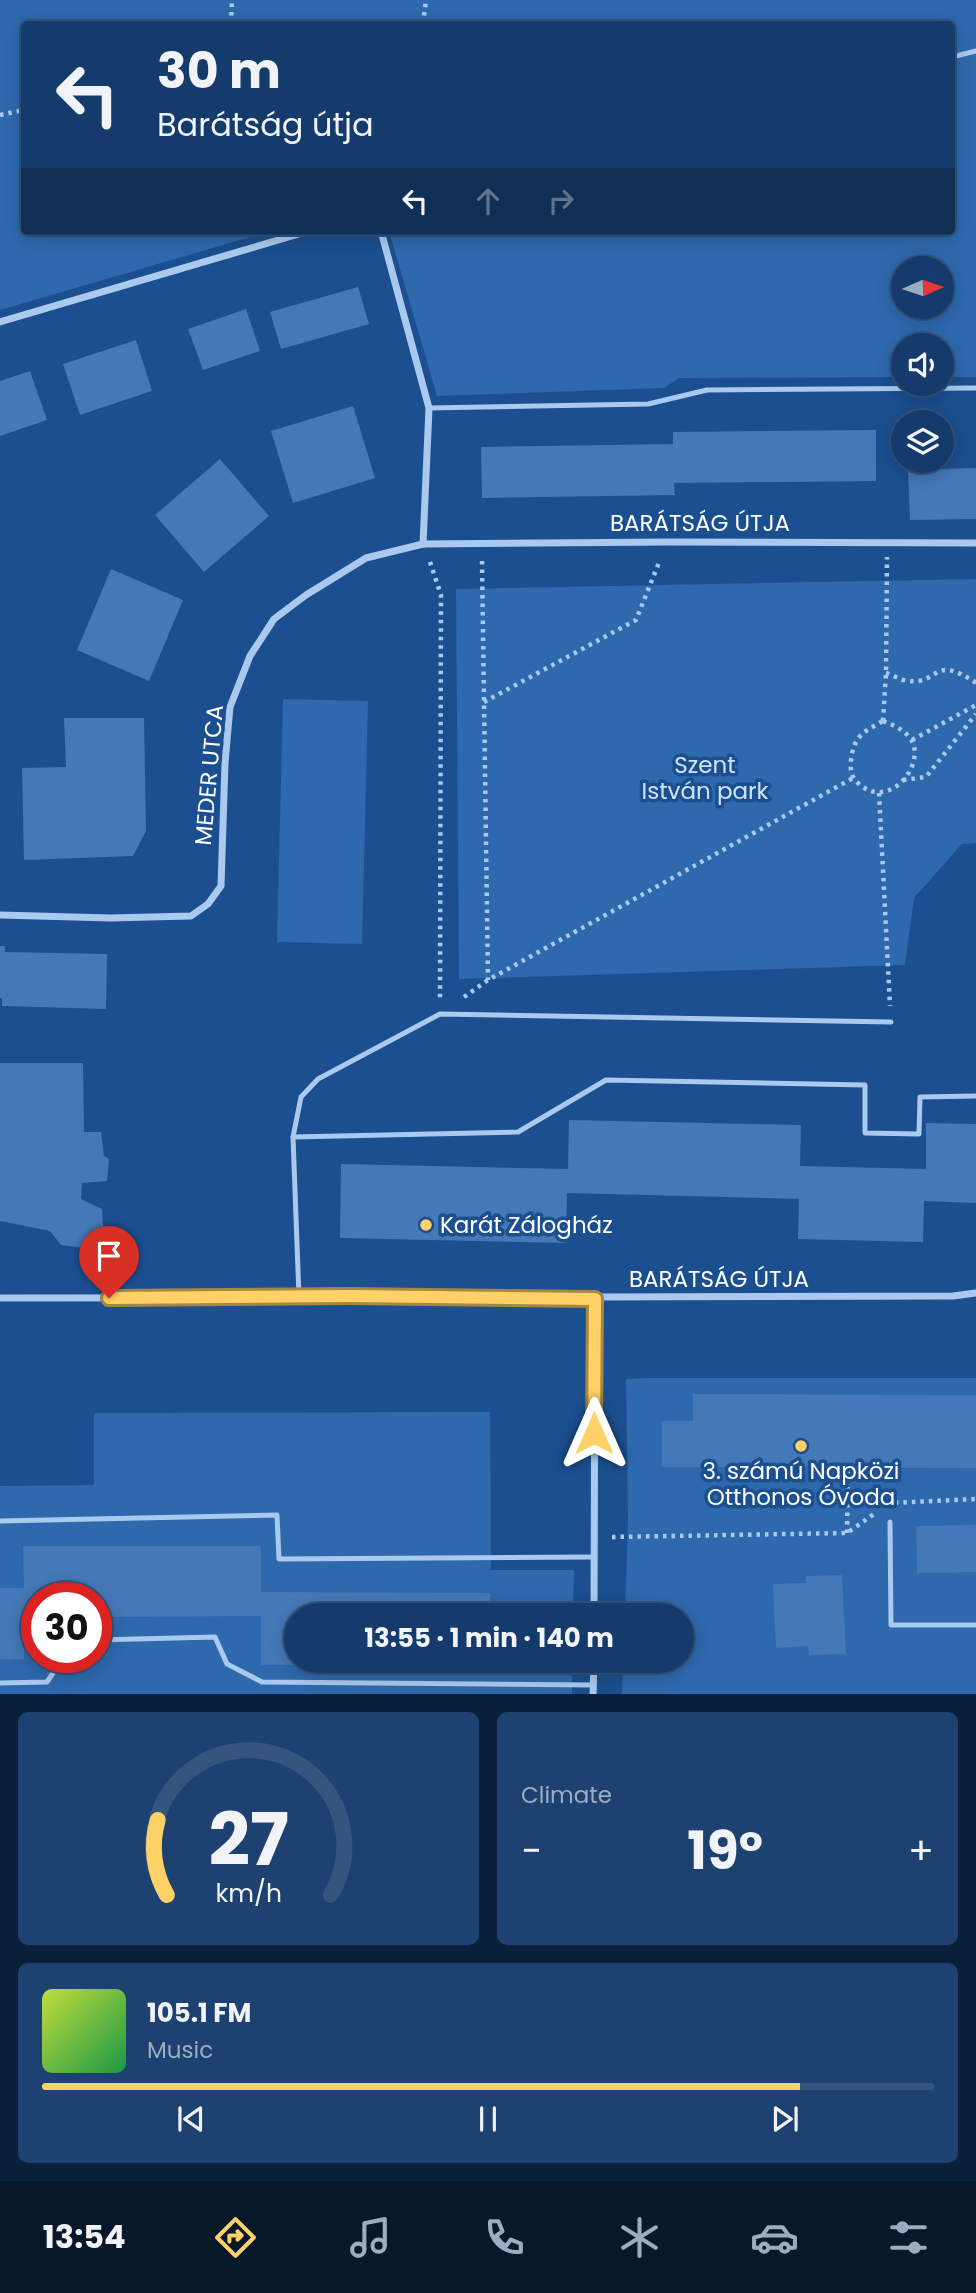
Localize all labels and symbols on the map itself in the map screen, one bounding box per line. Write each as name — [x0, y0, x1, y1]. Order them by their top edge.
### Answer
north arrow — [891, 256, 954, 318]
street label: BARÁTSÁG ÚTJA — [610, 507, 790, 539]
street label: MEDER UTCA — [187, 703, 231, 847]
park label: Szent István park — [642, 749, 769, 807]
place label: Karát Zálogház — [440, 1209, 613, 1241]
marker: Karát Zálogház — [418, 1217, 434, 1233]
pin — [79, 1226, 139, 1298]
street label: BARÁTSÁG ÚTJA — [629, 1263, 809, 1295]
position arrow — [557, 1396, 631, 1470]
marker: 3. számú Napközi Otthonos Óvoda — [793, 1438, 809, 1454]
place label: 3. számú Napközi Otthonos Óvoda — [702, 1455, 900, 1513]
speed limit sign: 30 — [21, 1582, 112, 1673]

